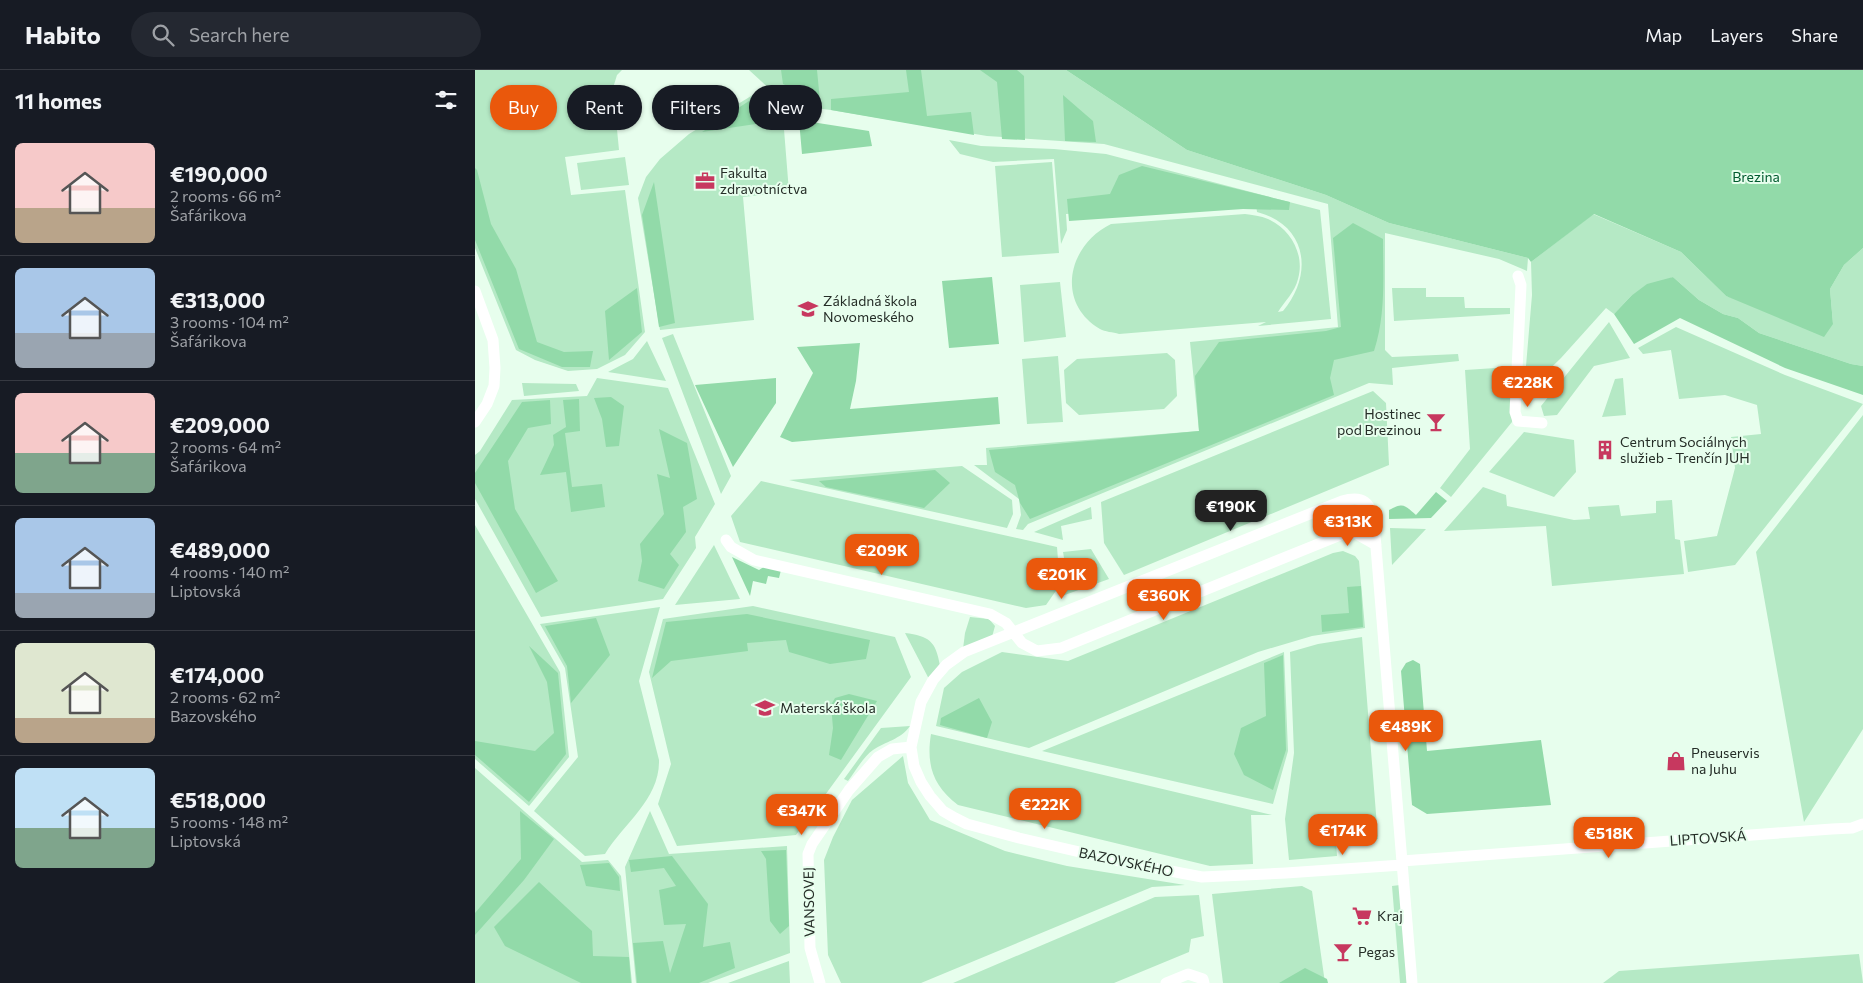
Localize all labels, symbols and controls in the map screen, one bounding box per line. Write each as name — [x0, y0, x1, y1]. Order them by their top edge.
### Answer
search box — [131, 12, 481, 57]
text: Habito — [25, 20, 101, 49]
icon: search — [149, 21, 177, 49]
text: Search here — [189, 23, 289, 46]
text: Map — [1645, 24, 1682, 46]
text: Layers — [1710, 24, 1763, 46]
text: Share — [1791, 24, 1838, 46]
chip: Buy — [490, 85, 557, 130]
chip: Rent — [567, 85, 642, 130]
chip: Filters — [652, 85, 739, 130]
chip: New — [749, 85, 822, 130]
icon: filters — [432, 86, 460, 114]
text: 11 homes — [15, 88, 102, 113]
text: €190,000 — [170, 161, 268, 186]
icon: home — [55, 163, 115, 223]
place label: Fakulta zdravotníctva — [720, 164, 807, 197]
park label: Brezina — [1732, 168, 1780, 185]
office icon: Fakulta zdravotníctva — [694, 170, 716, 192]
text: 2 rooms · 66 m² — [170, 186, 281, 205]
text: Šafárikova — [170, 205, 247, 224]
text: €313,000 — [170, 287, 265, 312]
icon: home — [55, 288, 115, 348]
place label: Základná škola Novomeského — [823, 292, 917, 325]
school or university icon: Základná škola Novomeského — [797, 298, 819, 320]
text: 3 rooms · 104 m² — [170, 312, 289, 331]
text: Šafárikova — [170, 331, 247, 350]
pin: €228K — [1493, 366, 1563, 408]
text: €228K — [1503, 372, 1553, 391]
place label: Hostinec pod Brezinou — [1337, 405, 1421, 438]
bar icon: Hostinec pod Brezinou — [1425, 411, 1447, 433]
text: €209,000 — [170, 412, 270, 437]
icon: home — [55, 413, 115, 473]
place label: Centrum Sociálnych služieb - Trenčín JUH — [1620, 433, 1750, 466]
text: 2 rooms · 64 m² — [170, 437, 281, 456]
building icon: Centrum Sociálnych služieb - Trenčín JUH — [1594, 439, 1616, 461]
text: Šafárikova — [170, 456, 247, 475]
pin: €190K — [1196, 490, 1266, 532]
text: €190K — [1206, 496, 1256, 515]
pin: €313K — [1313, 504, 1383, 547]
text: €313K — [1324, 511, 1372, 530]
pin: €209K — [847, 534, 917, 576]
text: €489,000 — [170, 537, 270, 562]
icon: home — [55, 538, 115, 598]
text: €209K — [856, 540, 908, 559]
pin: €201K — [1027, 558, 1097, 600]
text: 4 rooms · 140 m² — [170, 562, 289, 581]
text: €201K — [1037, 564, 1087, 583]
pin: €360K — [1129, 578, 1199, 621]
text: Liptovská — [170, 581, 241, 600]
text: €360K — [1138, 585, 1190, 604]
text: €174,000 — [170, 662, 264, 687]
icon: home — [55, 663, 115, 723]
text: 2 rooms · 62 m² — [170, 687, 280, 706]
school or university icon: Materská škola — [754, 697, 776, 719]
place label: Materská škola — [780, 699, 876, 716]
text: Bazovského — [170, 706, 257, 725]
pin: €489K — [1371, 710, 1441, 752]
text: €489K — [1380, 716, 1432, 735]
place label: Pneuservis na Juhu — [1691, 744, 1760, 777]
shop icon: Pneuservis na Juhu — [1665, 750, 1687, 772]
text: €518,000 — [170, 787, 266, 812]
icon: home — [55, 788, 115, 848]
pin: €222K — [1010, 788, 1080, 830]
pin: €347K — [767, 794, 837, 836]
text: €222K — [1020, 794, 1070, 813]
text: €347K — [777, 800, 827, 819]
text: 5 rooms · 148 m² — [170, 812, 288, 831]
pin: €174K — [1308, 814, 1378, 856]
pin: €518K — [1574, 816, 1644, 859]
text: €174K — [1319, 820, 1367, 839]
text: €518K — [1585, 823, 1633, 842]
street label: LIPTOVSKÁ — [1669, 826, 1747, 849]
text: Liptovská — [170, 831, 241, 850]
street label: BAZOVSKÉHO — [1077, 843, 1175, 880]
street label: VANSOVEJ — [799, 867, 818, 937]
supermarket icon: Kraj — [1351, 905, 1373, 927]
place label: Kraj — [1377, 907, 1403, 924]
bar icon: Pegas — [1332, 941, 1354, 963]
place label: Pegas — [1358, 943, 1395, 960]

